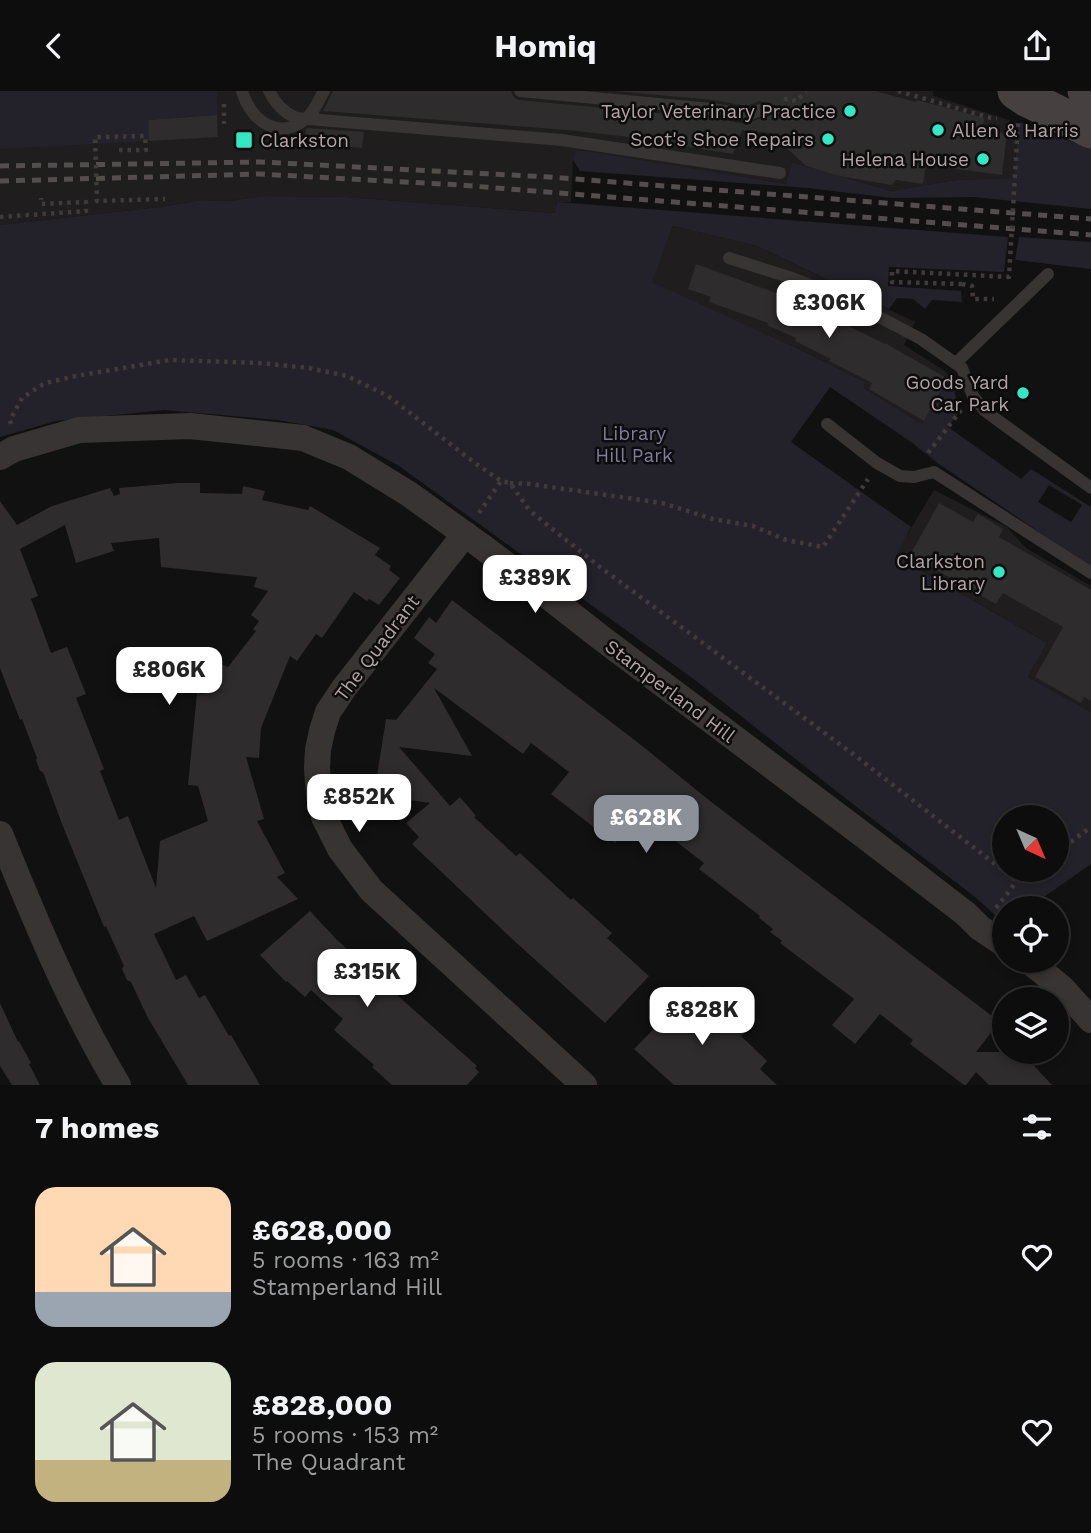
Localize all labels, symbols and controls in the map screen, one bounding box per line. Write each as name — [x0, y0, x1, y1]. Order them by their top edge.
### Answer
icon: back — [35, 27, 73, 65]
text: Homiq — [494, 27, 597, 65]
icon: share — [1018, 27, 1056, 65]
place label: Taylor Veterinary Practice — [601, 100, 836, 123]
marker: Taylor Veterinary Practice — [842, 103, 858, 119]
place label: Allen & Harris — [952, 119, 1079, 142]
marker: Allen & Harris — [930, 122, 946, 138]
place label: Scot's Shoe Repairs — [630, 128, 814, 151]
place label: Clarkston — [260, 129, 349, 152]
marker: Clarkston — [234, 130, 254, 150]
marker: Scot's Shoe Repairs — [820, 131, 836, 147]
place label: Helena House — [841, 148, 969, 171]
marker: Helena House — [975, 151, 991, 167]
pin: £306K — [780, 281, 878, 340]
text: £306K — [793, 289, 865, 316]
place label: Goods Yard Car Park — [906, 371, 1009, 416]
marker: Goods Yard Car Park — [1015, 385, 1031, 401]
park label: Library Hill Park — [595, 422, 673, 467]
place label: Clarkston Library — [896, 550, 985, 595]
pin: £389K — [486, 555, 584, 615]
text: £389K — [499, 564, 571, 591]
marker: Clarkston Library — [991, 564, 1007, 580]
street label: The Quadrant — [330, 590, 424, 706]
street label: Stamperland Hill — [600, 635, 740, 748]
pin: £806K — [120, 647, 218, 707]
text: £806K — [132, 656, 206, 683]
pin: £852K — [310, 775, 408, 834]
text: £852K — [323, 783, 395, 810]
pin: £628K — [597, 795, 695, 855]
text: £628K — [610, 804, 682, 831]
north arrow — [992, 805, 1069, 882]
map controls — [992, 805, 1069, 1064]
button: locate — [992, 896, 1069, 973]
pin: £315K — [318, 949, 416, 1009]
text: £315K — [333, 958, 401, 985]
button: layers — [992, 987, 1069, 1064]
pin: £828K — [653, 988, 751, 1047]
text: £828K — [666, 996, 738, 1023]
icon: filters — [1018, 1108, 1056, 1146]
text: 7 homes — [35, 1110, 159, 1145]
text: £628,000 — [252, 1212, 392, 1247]
icon: home — [91, 1215, 175, 1299]
icon: heart — [1018, 1238, 1056, 1276]
text: 5 rooms · 163 m² — [252, 1247, 439, 1274]
text: Stamperland Hill — [252, 1274, 442, 1301]
text: £828,000 — [252, 1387, 393, 1422]
icon: home — [91, 1390, 175, 1474]
icon: heart — [1018, 1413, 1056, 1451]
text: 5 rooms · 153 m² — [252, 1422, 438, 1449]
text: The Quadrant — [252, 1449, 405, 1476]

